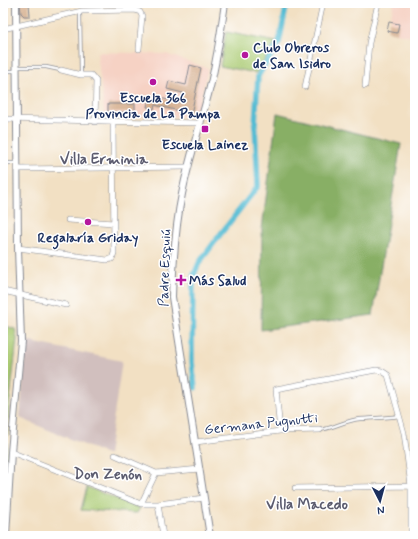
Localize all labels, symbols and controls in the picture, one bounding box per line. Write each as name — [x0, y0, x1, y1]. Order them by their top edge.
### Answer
place label: Club Obreros de San Isidro — [253, 39, 331, 73]
marker: Club Obreros de San Isidro — [240, 50, 250, 60]
marker: Escuela 366 Provincia de La Pampa — [148, 77, 158, 87]
place label: Escuela 366 Provincia de La Pampa — [85, 89, 221, 123]
marker: Escuela Lainez — [200, 124, 210, 134]
place label: Escuela Lainez — [162, 136, 248, 154]
district label: Villa Erminia — [60, 150, 149, 170]
marker: Regalaría Griday — [83, 217, 93, 227]
place label: Regalaría Griday — [38, 229, 139, 250]
street label: Padre Esquiú — [155, 229, 175, 307]
place label: Más Salud — [189, 272, 246, 290]
marker: Más Salud — [176, 275, 186, 285]
street label: Germana Pugnutti — [203, 409, 319, 440]
district label: Don Zenón — [74, 465, 143, 485]
north arrow — [360, 481, 400, 521]
district label: Villa Macedo — [266, 495, 348, 515]
text: N — [377, 503, 385, 517]

